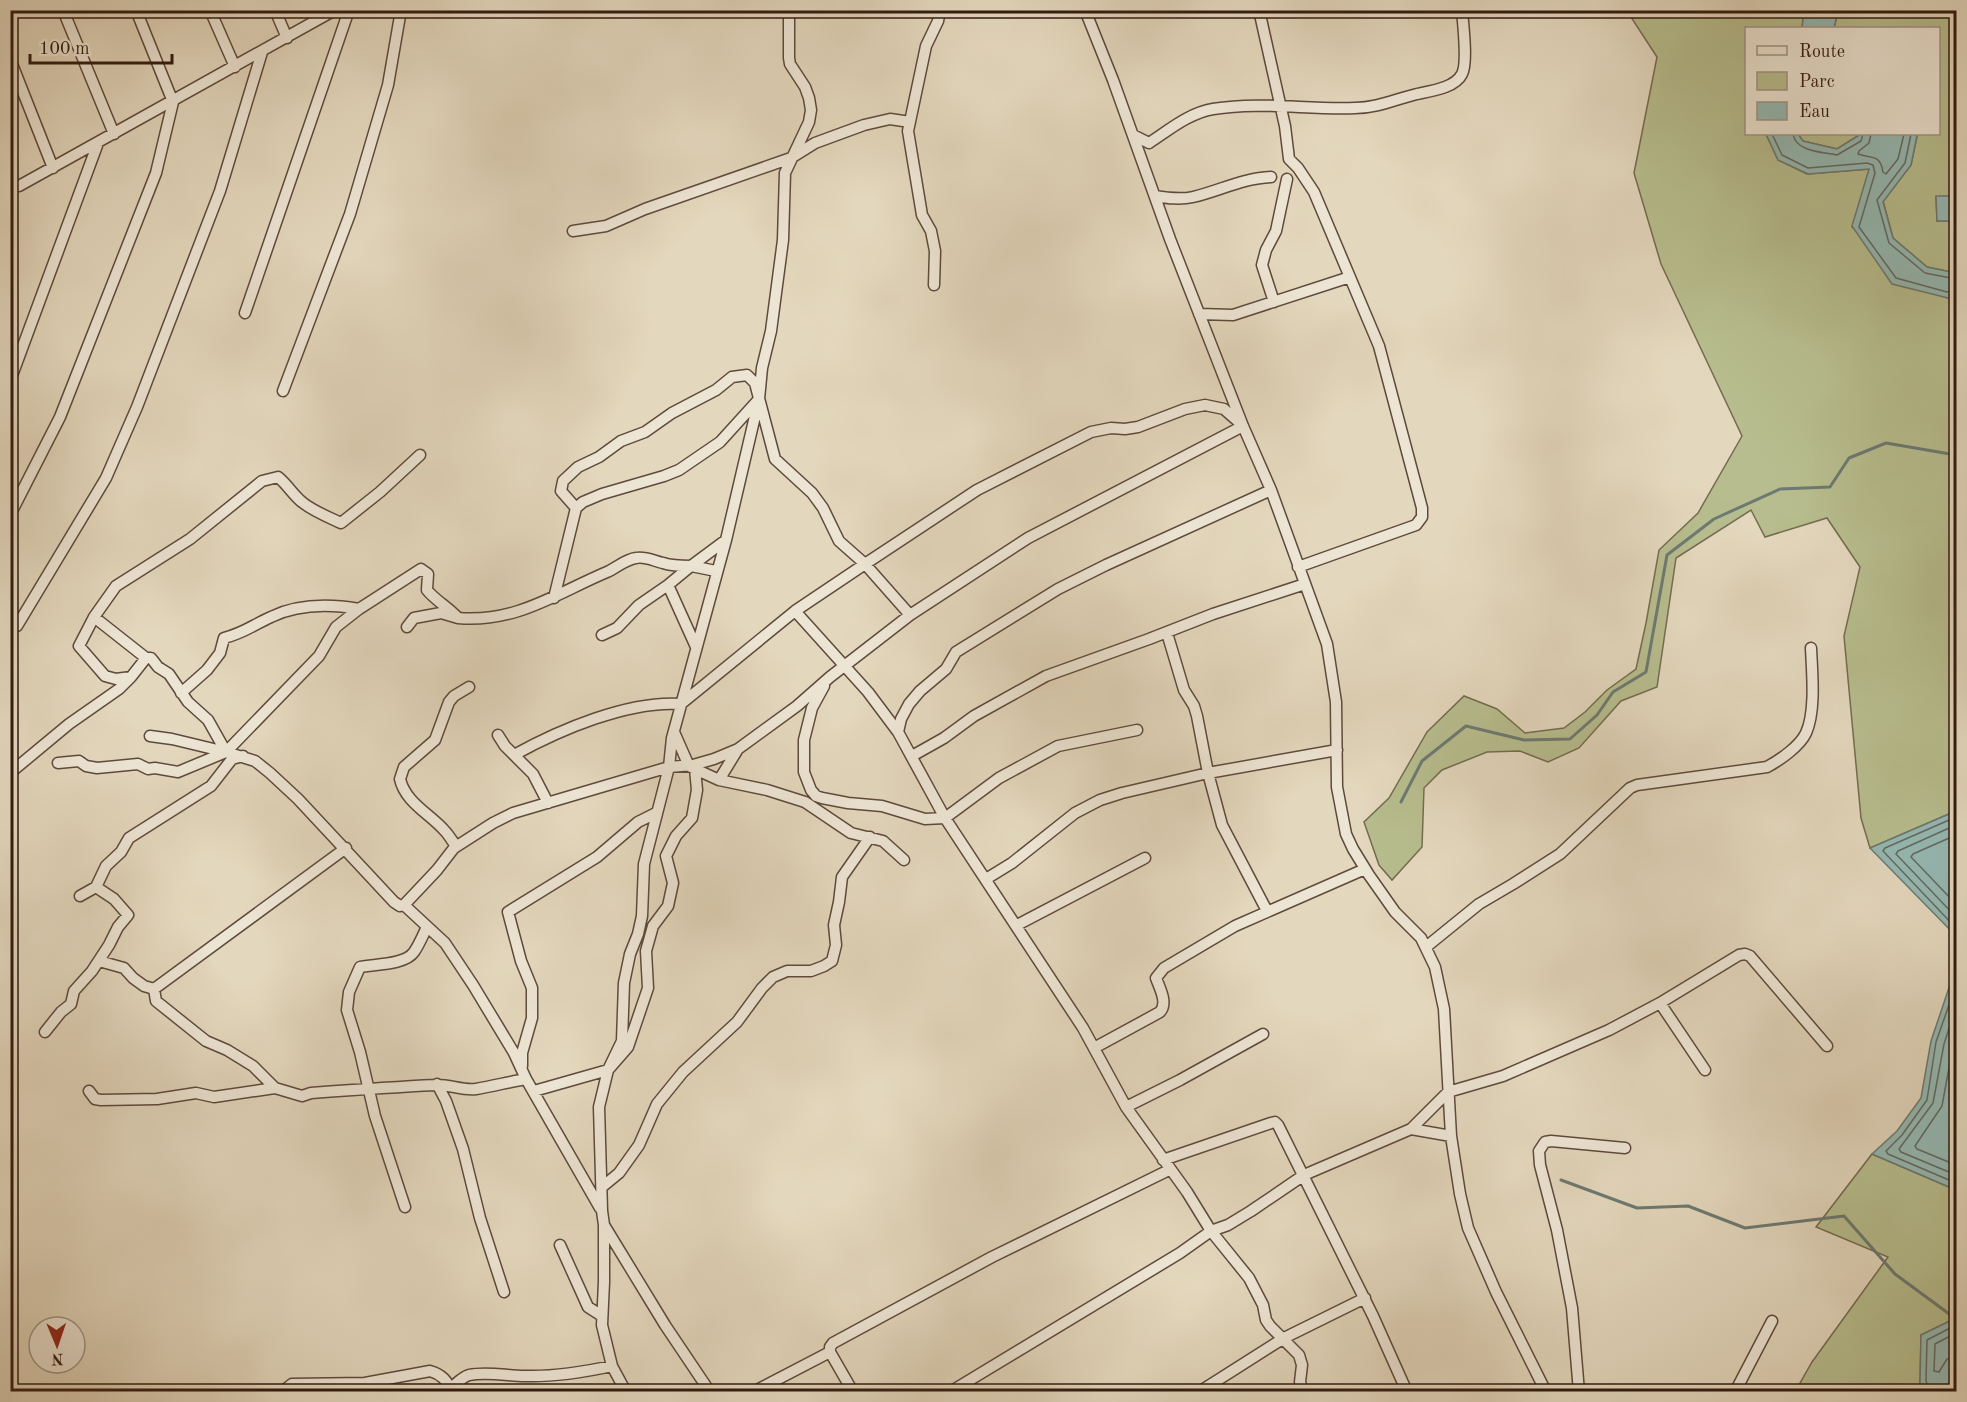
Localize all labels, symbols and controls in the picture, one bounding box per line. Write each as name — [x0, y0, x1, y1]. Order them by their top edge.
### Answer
scale bar — [30, 27, 172, 65]
legend — [1745, 27, 1940, 135]
text: 100 m — [39, 40, 90, 58]
text: Route — [1799, 43, 1845, 61]
text: Parc — [1799, 73, 1835, 91]
text: Eau — [1799, 103, 1830, 121]
north arrow — [27, 1315, 87, 1375]
text: N — [50, 1350, 64, 1366]

